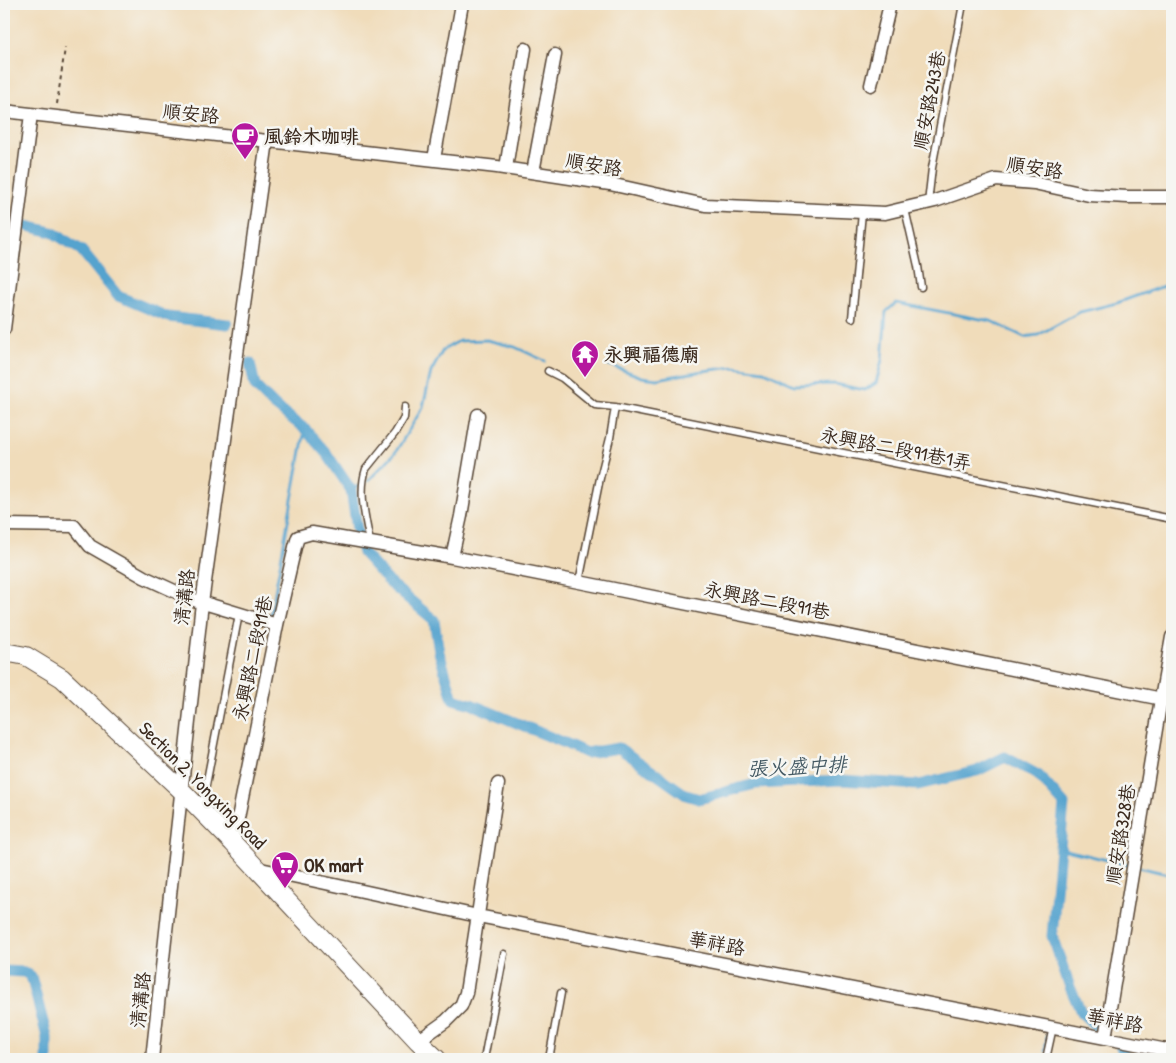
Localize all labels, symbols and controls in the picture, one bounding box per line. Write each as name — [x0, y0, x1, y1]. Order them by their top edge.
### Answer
street label: 順安路243巷 — [907, 48, 951, 152]
street label: 順安路 — [161, 97, 221, 129]
cafe icon: 風鈴木咖啡 — [230, 121, 260, 160]
place label: 風鈴木咖啡 — [264, 123, 359, 149]
street label: 順安路 — [564, 146, 624, 182]
street label: 順安路 — [1005, 150, 1065, 184]
temple icon: 永興福德廟 — [570, 339, 600, 378]
place label: 永興福德廟 — [604, 341, 699, 367]
street label: 永興路二段91巷1弄 — [818, 421, 974, 475]
street label: 清溝路 — [168, 567, 200, 627]
street label: 永興路二段91巷 — [702, 575, 832, 625]
street label: 永興路二段91巷 — [226, 593, 278, 723]
street label: Section 2, Yongxing Road — [133, 715, 273, 855]
water label: 張火盛中排 — [746, 750, 850, 782]
street label: 順安路328巷 — [1099, 782, 1141, 886]
supermarket icon: OK mart — [270, 850, 300, 889]
place label: OK mart — [304, 852, 365, 878]
street label: 華祥路 — [687, 925, 747, 961]
street label: 清溝路 — [124, 970, 156, 1030]
street label: 華祥路 — [1085, 1002, 1145, 1038]

